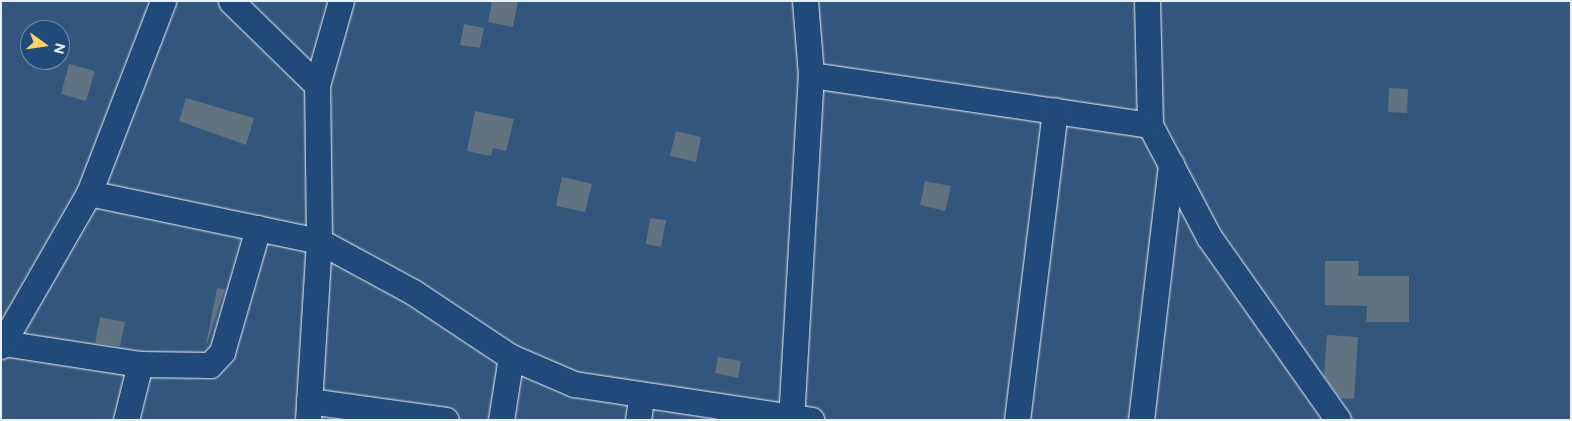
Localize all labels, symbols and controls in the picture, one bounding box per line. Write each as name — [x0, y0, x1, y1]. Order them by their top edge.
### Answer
north arrow — [20, 20, 70, 70]
text: N — [50, 41, 69, 56]

